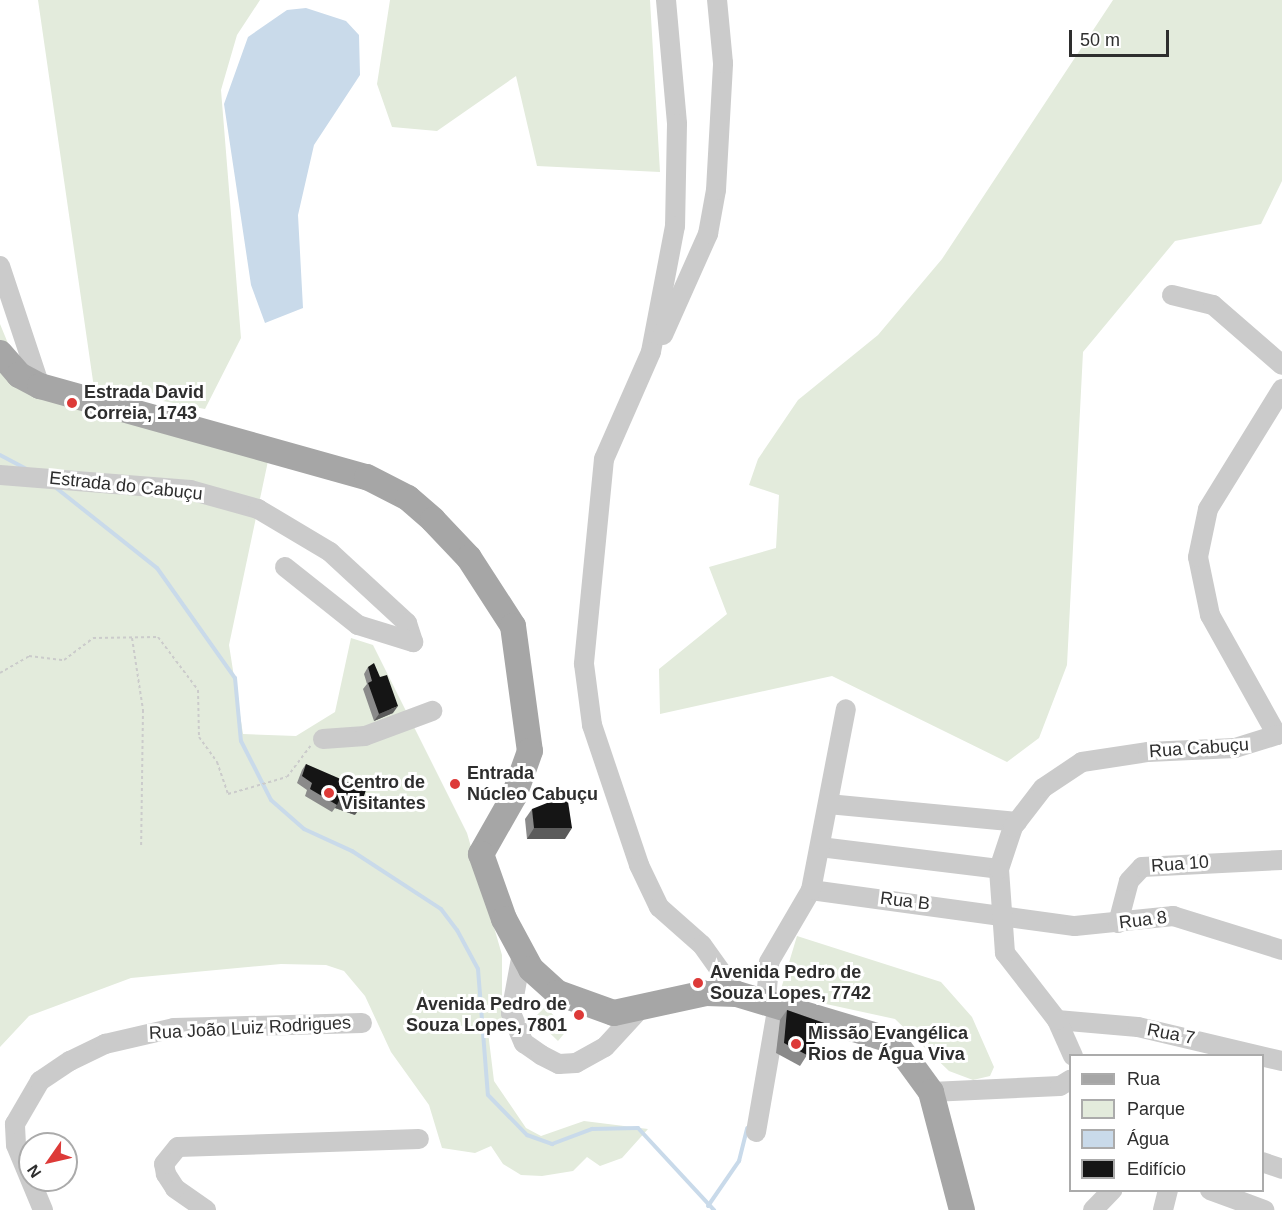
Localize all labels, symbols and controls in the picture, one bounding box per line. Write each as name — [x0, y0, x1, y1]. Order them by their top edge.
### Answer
scale bar — [1072, 18, 1172, 56]
text: 50 m — [1080, 30, 1120, 50]
place label: Estrada David Correia, 1743 — [84, 382, 204, 424]
marker: Estrada David Correia, 1743 — [65, 396, 79, 410]
street label: Estrada do Cabuçu — [48, 467, 204, 505]
street label: Rua Cabuçu — [1148, 734, 1250, 762]
place label: Entrada Núcleo Cabuçu — [467, 763, 598, 806]
place label: Centro de Visitantes — [341, 772, 426, 814]
marker: Entrada Núcleo Cabuçu — [448, 777, 462, 791]
marker: Centro de Visitantes — [322, 786, 336, 800]
street label: Rua 10 — [1150, 851, 1210, 877]
street label: Rua B — [879, 887, 931, 915]
street label: Rua 8 — [1118, 906, 1168, 934]
place label: Avenida Pedro de Souza Lopes, 7742 — [710, 962, 871, 1004]
marker: Avenida Pedro de Souza Lopes, 7742 — [691, 976, 705, 990]
place label: Avenida Pedro de Souza Lopes, 7801 — [406, 994, 567, 1036]
marker: Avenida Pedro de Souza Lopes, 7801 — [572, 1008, 586, 1022]
street label: Rua João Luiz Rodrigues — [149, 1012, 351, 1044]
street label: Rua 7 — [1145, 1019, 1197, 1049]
place label: Missão Evangélica Rios de Água Viva — [808, 1023, 968, 1066]
marker: Missão Evangélica Rios de Água Viva — [789, 1037, 803, 1051]
legend — [1069, 1054, 1264, 1192]
text: Rua — [1127, 1069, 1160, 1089]
text: Parque — [1127, 1099, 1185, 1119]
text: Água — [1127, 1129, 1169, 1149]
north arrow — [18, 1132, 78, 1192]
text: Edifício — [1127, 1159, 1186, 1179]
text: N — [24, 1162, 45, 1181]

